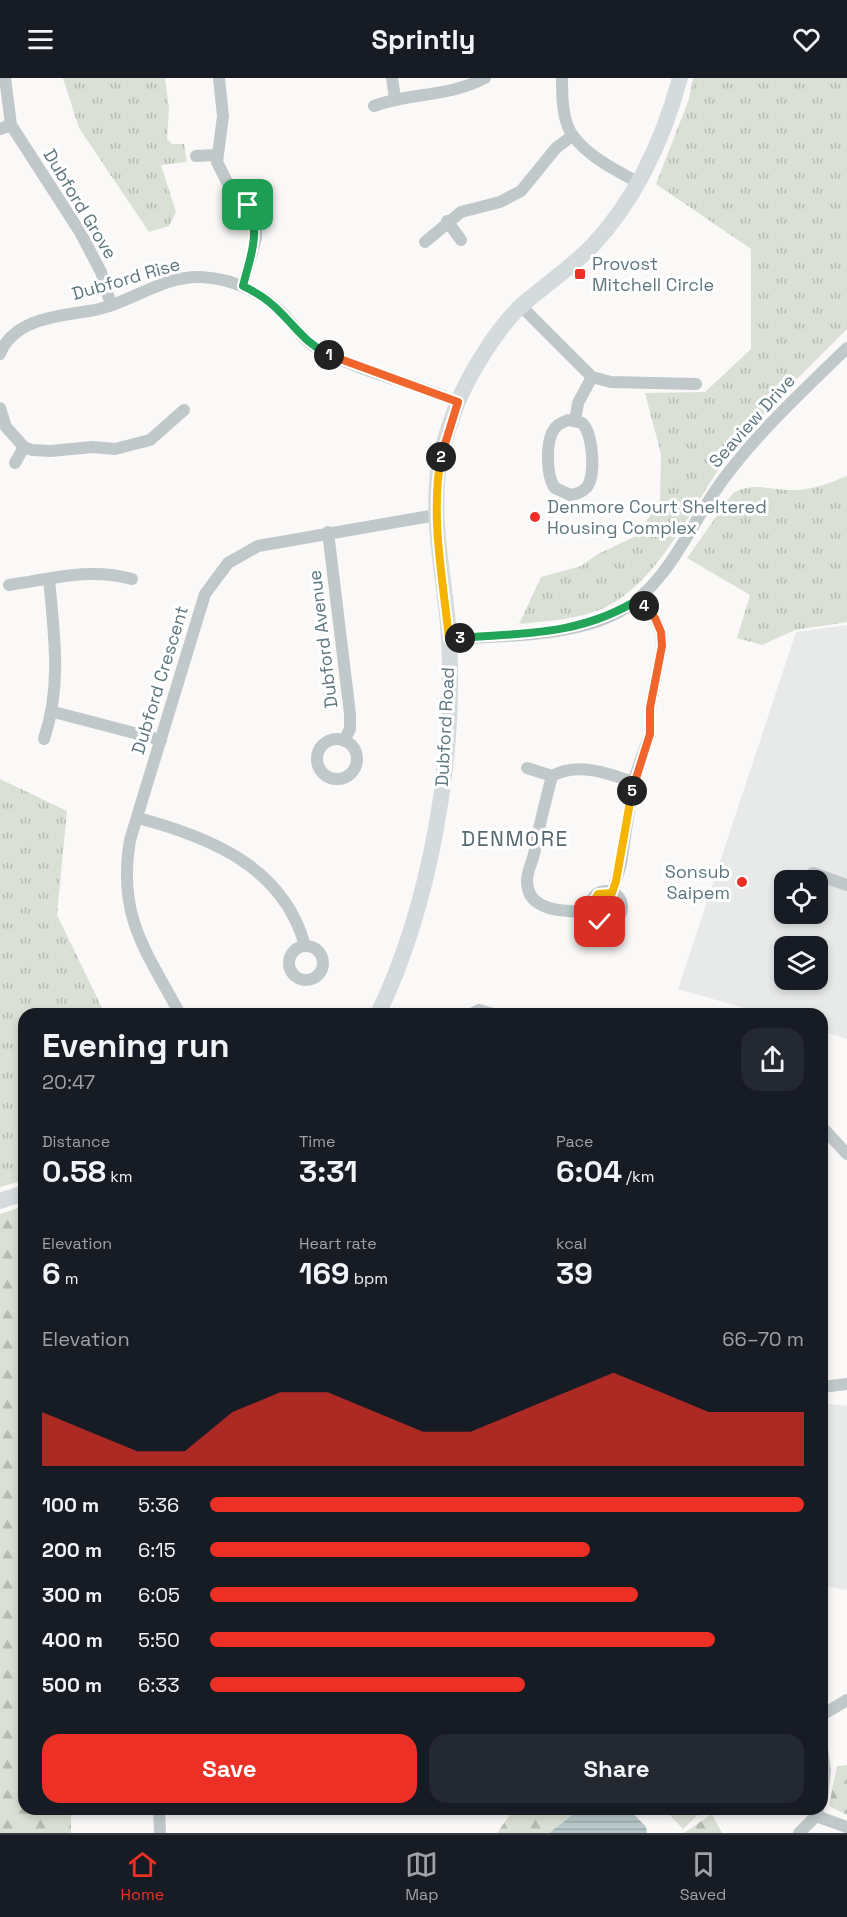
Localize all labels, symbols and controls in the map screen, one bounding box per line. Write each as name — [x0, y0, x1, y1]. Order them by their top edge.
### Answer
text: Sprintly — [372, 22, 475, 57]
icon: menu — [24, 23, 57, 56]
icon: heart — [790, 23, 823, 56]
street label: Dubford Grove — [38, 144, 122, 263]
pin — [222, 179, 273, 230]
icon: arrive — [231, 188, 264, 221]
street label: Dubford Rise — [69, 252, 183, 305]
place label: Provost Mitchell Circle — [592, 252, 714, 296]
marker: Provost Mitchell Circle — [573, 267, 587, 281]
pin: 1 — [314, 340, 344, 370]
text: 1 — [325, 344, 333, 365]
street label: Seaview Drive — [703, 369, 800, 472]
pin: 2 — [426, 442, 456, 472]
text: 2 — [436, 446, 446, 467]
place label: Denmore Court Sheltered Housing Complex — [547, 495, 767, 539]
marker: Denmore Court Sheltered Housing Complex — [528, 510, 542, 524]
street label: Dubford Avenue — [303, 569, 342, 709]
pin: 4 — [629, 591, 659, 621]
text: 4 — [639, 595, 649, 616]
street label: Dubford Crescent — [126, 603, 193, 757]
pin: 3 — [445, 623, 475, 653]
text: 3 — [455, 627, 465, 648]
street label: Dubford Road — [430, 667, 459, 787]
pin: 5 — [617, 776, 647, 806]
text: 5 — [627, 780, 637, 801]
district label: DENMORE — [461, 825, 569, 852]
place label: Sonsub Saipem — [665, 860, 730, 904]
map controls — [774, 870, 828, 990]
button: locate — [774, 870, 828, 924]
marker: Sonsub Saipem — [735, 875, 749, 889]
pin — [574, 896, 625, 947]
icon: check — [583, 905, 616, 938]
button: layers — [774, 936, 828, 990]
text: Evening run — [42, 1025, 230, 1067]
button: share — [741, 1028, 804, 1091]
text: 20:47 — [42, 1069, 95, 1095]
text: Distance — [42, 1131, 110, 1152]
text: Time — [299, 1131, 335, 1152]
text: Pace — [556, 1131, 593, 1152]
text: 0.58 — [42, 1152, 106, 1191]
text: 3:31 — [299, 1152, 357, 1191]
text: 6:04 — [556, 1152, 622, 1191]
text: km — [106, 1166, 133, 1187]
text: /km — [622, 1166, 654, 1187]
text: Elevation — [42, 1233, 112, 1254]
text: Heart rate — [299, 1233, 377, 1254]
text: kcal — [556, 1233, 587, 1254]
text: 6 — [42, 1254, 61, 1293]
text: 169 — [299, 1254, 350, 1293]
text: 39 — [556, 1254, 593, 1293]
text: m — [61, 1268, 78, 1289]
text: bpm — [350, 1268, 388, 1289]
text: Elevation — [42, 1326, 130, 1352]
text: 66–70 m — [722, 1326, 804, 1352]
text: 100 m — [42, 1492, 99, 1518]
text: 5:36 — [138, 1492, 179, 1518]
text: 200 m — [42, 1537, 102, 1563]
text: 6:15 — [138, 1537, 176, 1563]
text: 300 m — [42, 1582, 102, 1608]
text: 6:05 — [138, 1582, 180, 1608]
text: 400 m — [42, 1627, 103, 1653]
text: 5:50 — [138, 1627, 180, 1653]
text: 500 m — [42, 1672, 102, 1698]
text: 6:33 — [138, 1672, 179, 1698]
button: Save — [42, 1734, 417, 1803]
button: Share — [429, 1734, 804, 1803]
tab: Home — [121, 1848, 164, 1905]
tab: Map — [405, 1848, 439, 1905]
tab: Saved — [680, 1848, 726, 1905]

